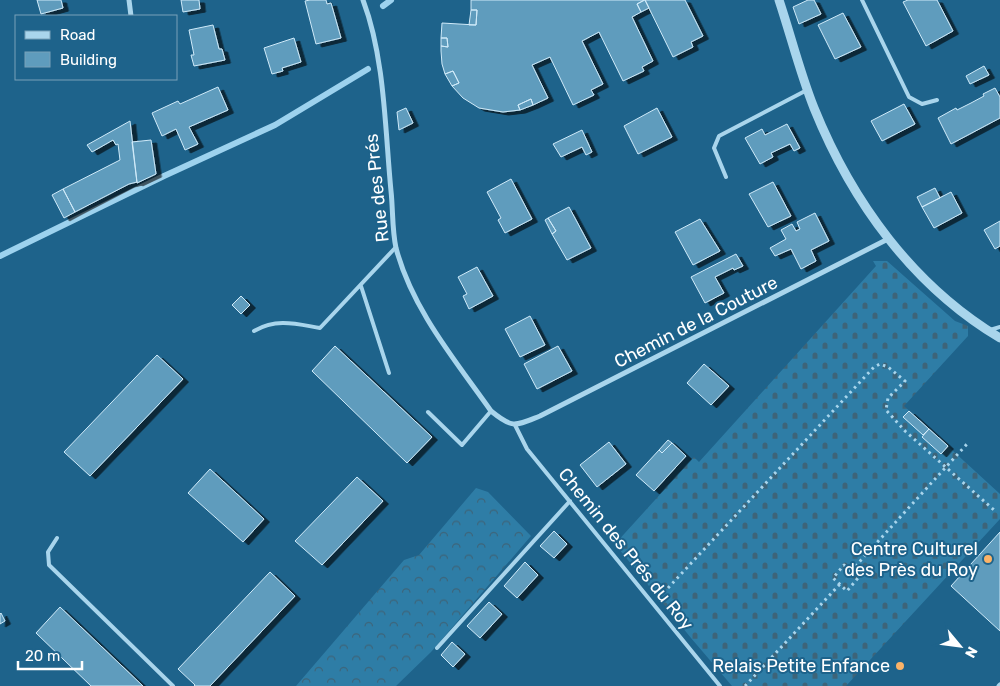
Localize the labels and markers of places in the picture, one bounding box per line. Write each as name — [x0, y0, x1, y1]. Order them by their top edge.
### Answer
place label: Centre Culturel des Près du Roy — [844, 538, 978, 581]
marker: Centre Culturel des Près du Roy — [982, 553, 994, 565]
place label: Relais Petite Enfance — [712, 655, 890, 677]
marker: Relais Petite Enfance — [894, 660, 906, 672]

